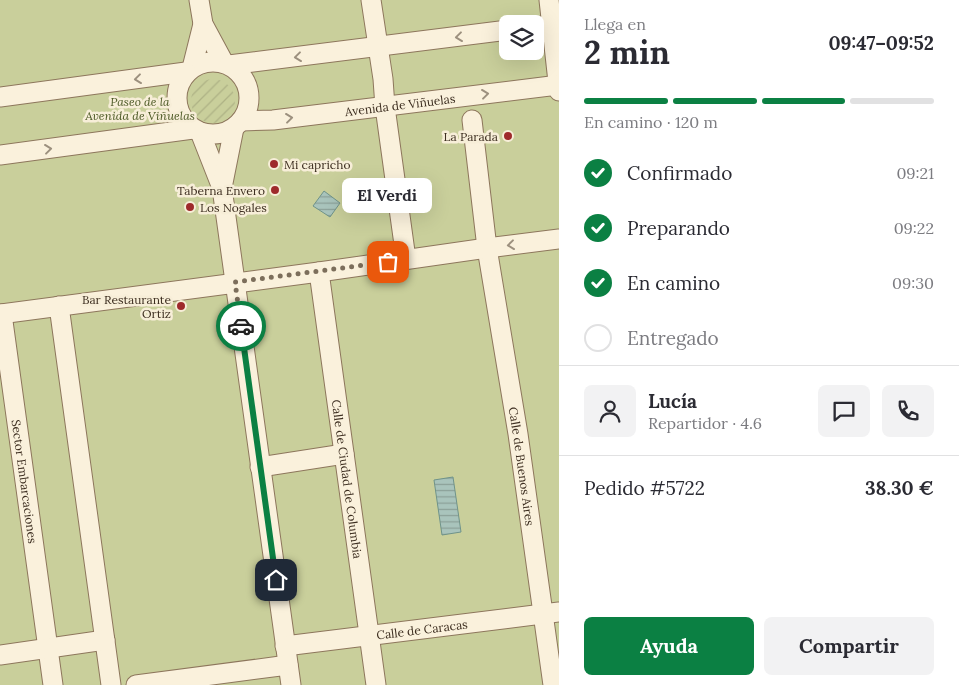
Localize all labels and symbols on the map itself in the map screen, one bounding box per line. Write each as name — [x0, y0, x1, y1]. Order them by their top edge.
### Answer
one-way arrow — [455, 31, 463, 41]
one-way arrow — [294, 51, 302, 62]
one-way arrow — [134, 73, 142, 84]
one-way arrow — [482, 89, 490, 100]
street label: Avenida de Viñuelas — [343, 90, 456, 119]
park label: Paseo de la Avenida de Viñuelas — [84, 94, 195, 123]
one-way arrow — [286, 113, 294, 124]
place label: La Parada — [443, 129, 498, 144]
marker: La Parada — [502, 130, 514, 142]
one-way arrow — [45, 144, 53, 155]
place label: Mi capricho — [284, 157, 350, 172]
marker: Mi capricho — [268, 158, 280, 170]
callout: El Verdi — [343, 177, 433, 212]
place label: Taberna Envero — [177, 183, 265, 198]
marker: Taberna Envero — [269, 184, 281, 196]
place label: Los Nogales — [200, 200, 267, 215]
marker: Los Nogales — [184, 201, 196, 213]
one-way arrow — [506, 239, 514, 250]
pin — [367, 241, 409, 283]
place label: Bar Restaurante Ortiz — [82, 292, 171, 321]
marker: Bar Restaurante Ortiz — [175, 300, 187, 312]
courier — [216, 301, 266, 351]
street label: Calle de Ciudad de Columbia — [329, 399, 366, 559]
street label: Calle de Buenos Aires — [506, 406, 538, 527]
street label: Sector Embarcaciones — [9, 419, 41, 545]
pin — [255, 559, 297, 601]
street label: Calle de Caracas — [376, 616, 469, 642]

